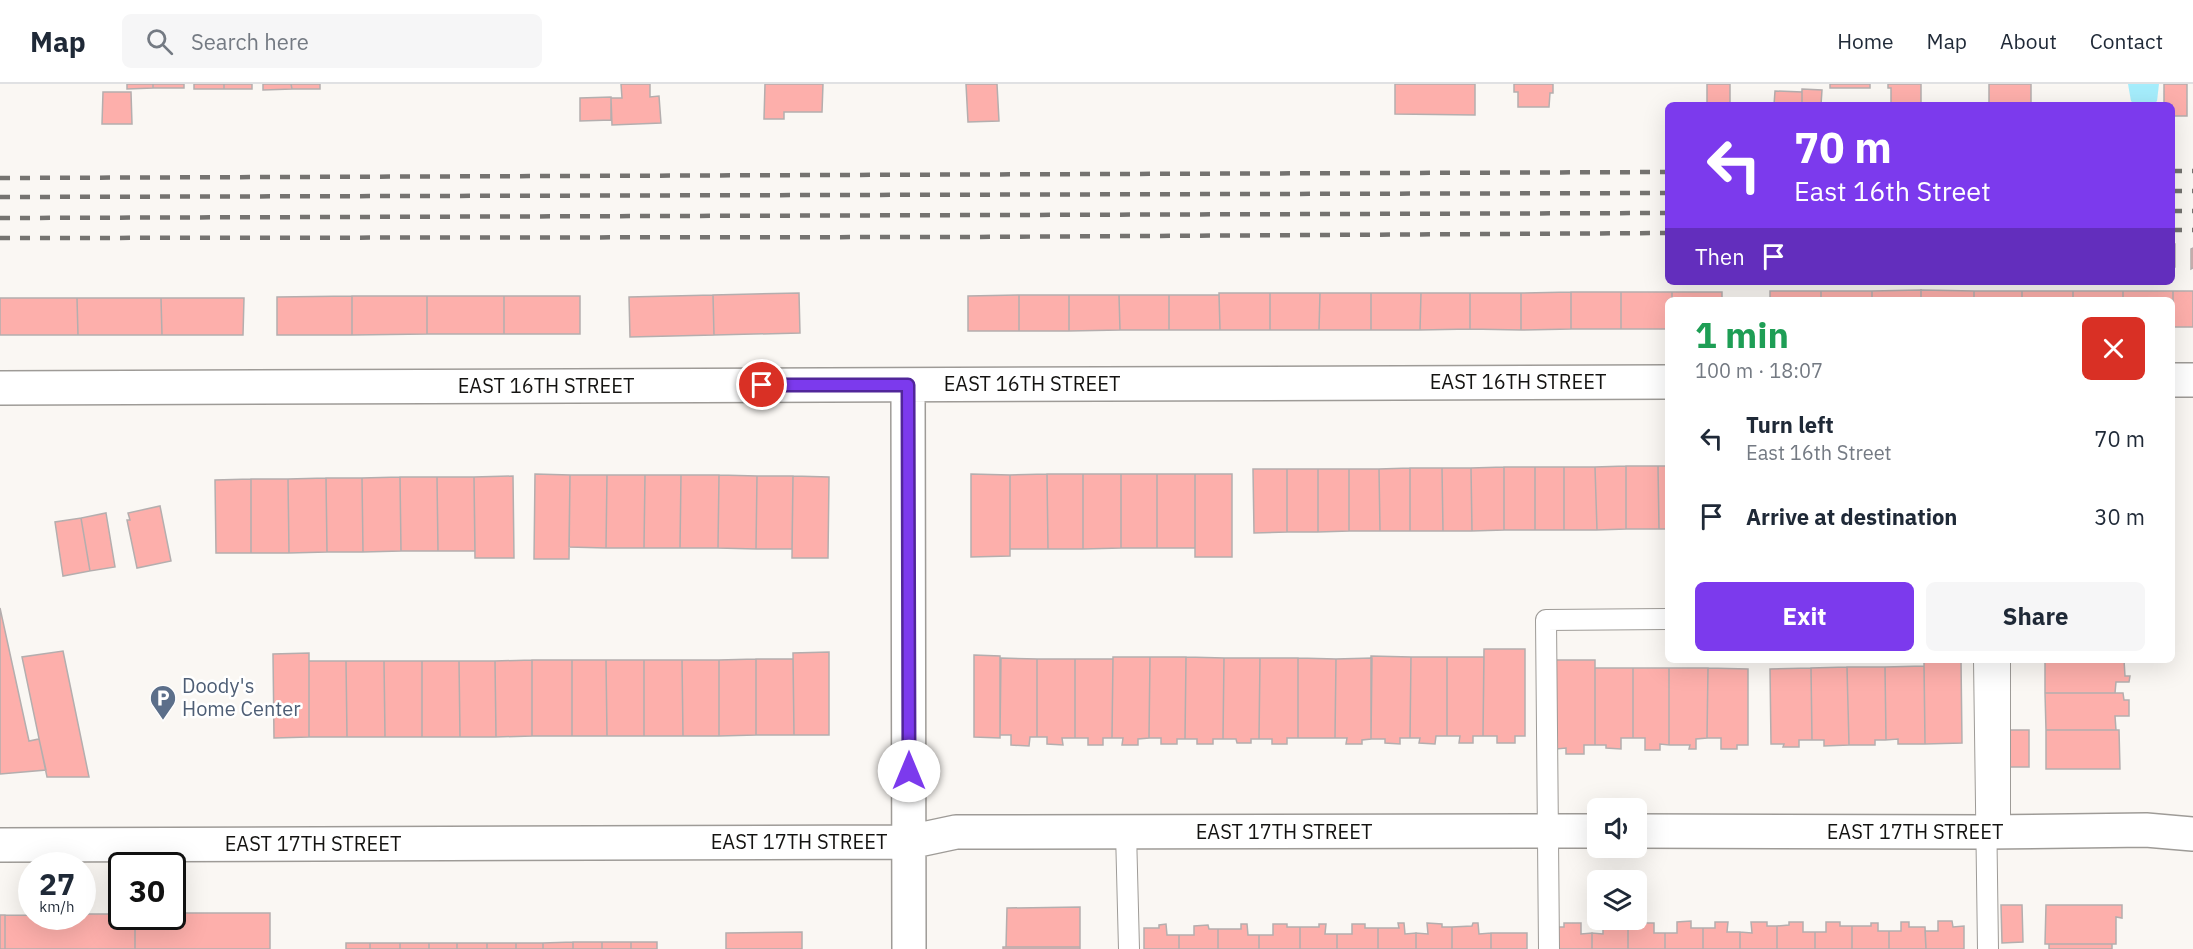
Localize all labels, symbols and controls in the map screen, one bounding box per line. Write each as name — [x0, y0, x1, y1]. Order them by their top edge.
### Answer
search box — [122, 14, 542, 68]
text: Map — [30, 23, 86, 60]
icon: search — [143, 25, 176, 58]
text: Search here — [191, 27, 309, 56]
text: Home — [1837, 27, 1894, 55]
text: Map — [1927, 27, 1967, 55]
text: About — [2000, 27, 2057, 55]
text: Contact — [2090, 27, 2163, 55]
text: 70 m — [1794, 120, 1892, 175]
icon: left — [1695, 126, 1773, 204]
text: East 16th Street — [1794, 173, 1991, 208]
icon: arrive — [1757, 240, 1790, 273]
text: Then — [1695, 242, 1745, 271]
text: 1 min — [1695, 311, 1789, 358]
button: close — [2082, 317, 2145, 380]
text: 100 m · 18:07 — [1695, 357, 1823, 384]
pin — [736, 359, 787, 410]
icon: arrive — [745, 368, 778, 401]
street label: EAST 16TH STREET — [1430, 368, 1606, 395]
street label: EAST 16TH STREET — [944, 370, 1120, 397]
street label: EAST 16TH STREET — [458, 372, 634, 399]
text: Turn left — [1746, 410, 1834, 439]
icon: left — [1695, 422, 1728, 455]
text: 70 m — [2094, 424, 2145, 453]
text: East 16th Street — [1746, 439, 1892, 466]
icon: arrive — [1695, 500, 1728, 533]
text: Arrive at destination — [1746, 502, 1957, 531]
text: 30 m — [2094, 502, 2145, 531]
button: Exit — [1695, 582, 1914, 651]
button: Share — [1926, 582, 2145, 651]
place label: Doody's Home Center — [182, 672, 301, 722]
parking icon: Doody's Home Center — [148, 683, 178, 721]
position arrow — [877, 739, 941, 803]
map controls — [1587, 798, 1647, 930]
button: sound — [1587, 798, 1647, 858]
street label: EAST 17TH STREET — [1196, 818, 1372, 845]
street label: EAST 17TH STREET — [1827, 818, 2003, 845]
street label: EAST 17TH STREET — [711, 828, 887, 855]
street label: EAST 17TH STREET — [225, 830, 401, 857]
speed limit sign: 30 — [108, 852, 186, 930]
text: 27 — [39, 864, 75, 903]
button: layers — [1587, 870, 1647, 930]
text: km/h — [39, 897, 75, 916]

